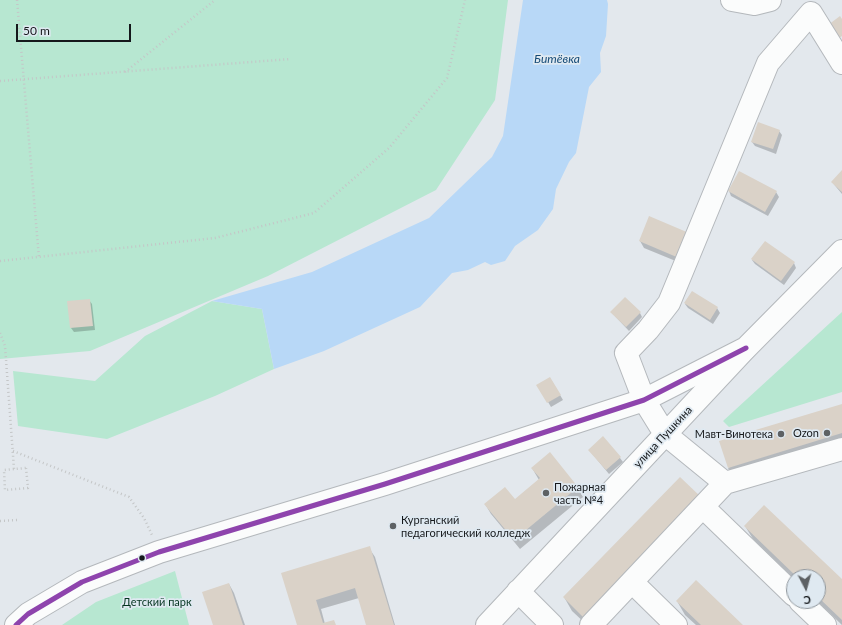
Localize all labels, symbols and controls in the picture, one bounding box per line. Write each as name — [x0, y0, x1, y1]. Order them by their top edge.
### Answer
scale bar — [18, 16, 133, 42]
text: 50 m — [23, 23, 50, 38]
water label: Битёвка — [534, 52, 580, 66]
street label: улица Пушкина — [631, 404, 695, 470]
place label: Ozon — [793, 426, 819, 440]
place label: Мавт-Винотека — [695, 427, 773, 441]
marker: Ozon — [822, 428, 832, 438]
marker: Мавт-Винотека — [776, 429, 786, 439]
place label: Пожарная часть №4 — [554, 480, 605, 506]
marker: Пожарная часть №4 — [541, 488, 551, 498]
place label: Курганский педагогический колледж — [401, 513, 530, 539]
marker: Курганский педагогический колледж — [388, 521, 398, 531]
unlabelled marker — [137, 553, 147, 563]
north arrow — [786, 569, 826, 609]
text: С — [803, 594, 812, 607]
park label: Детский парк — [122, 595, 192, 609]

